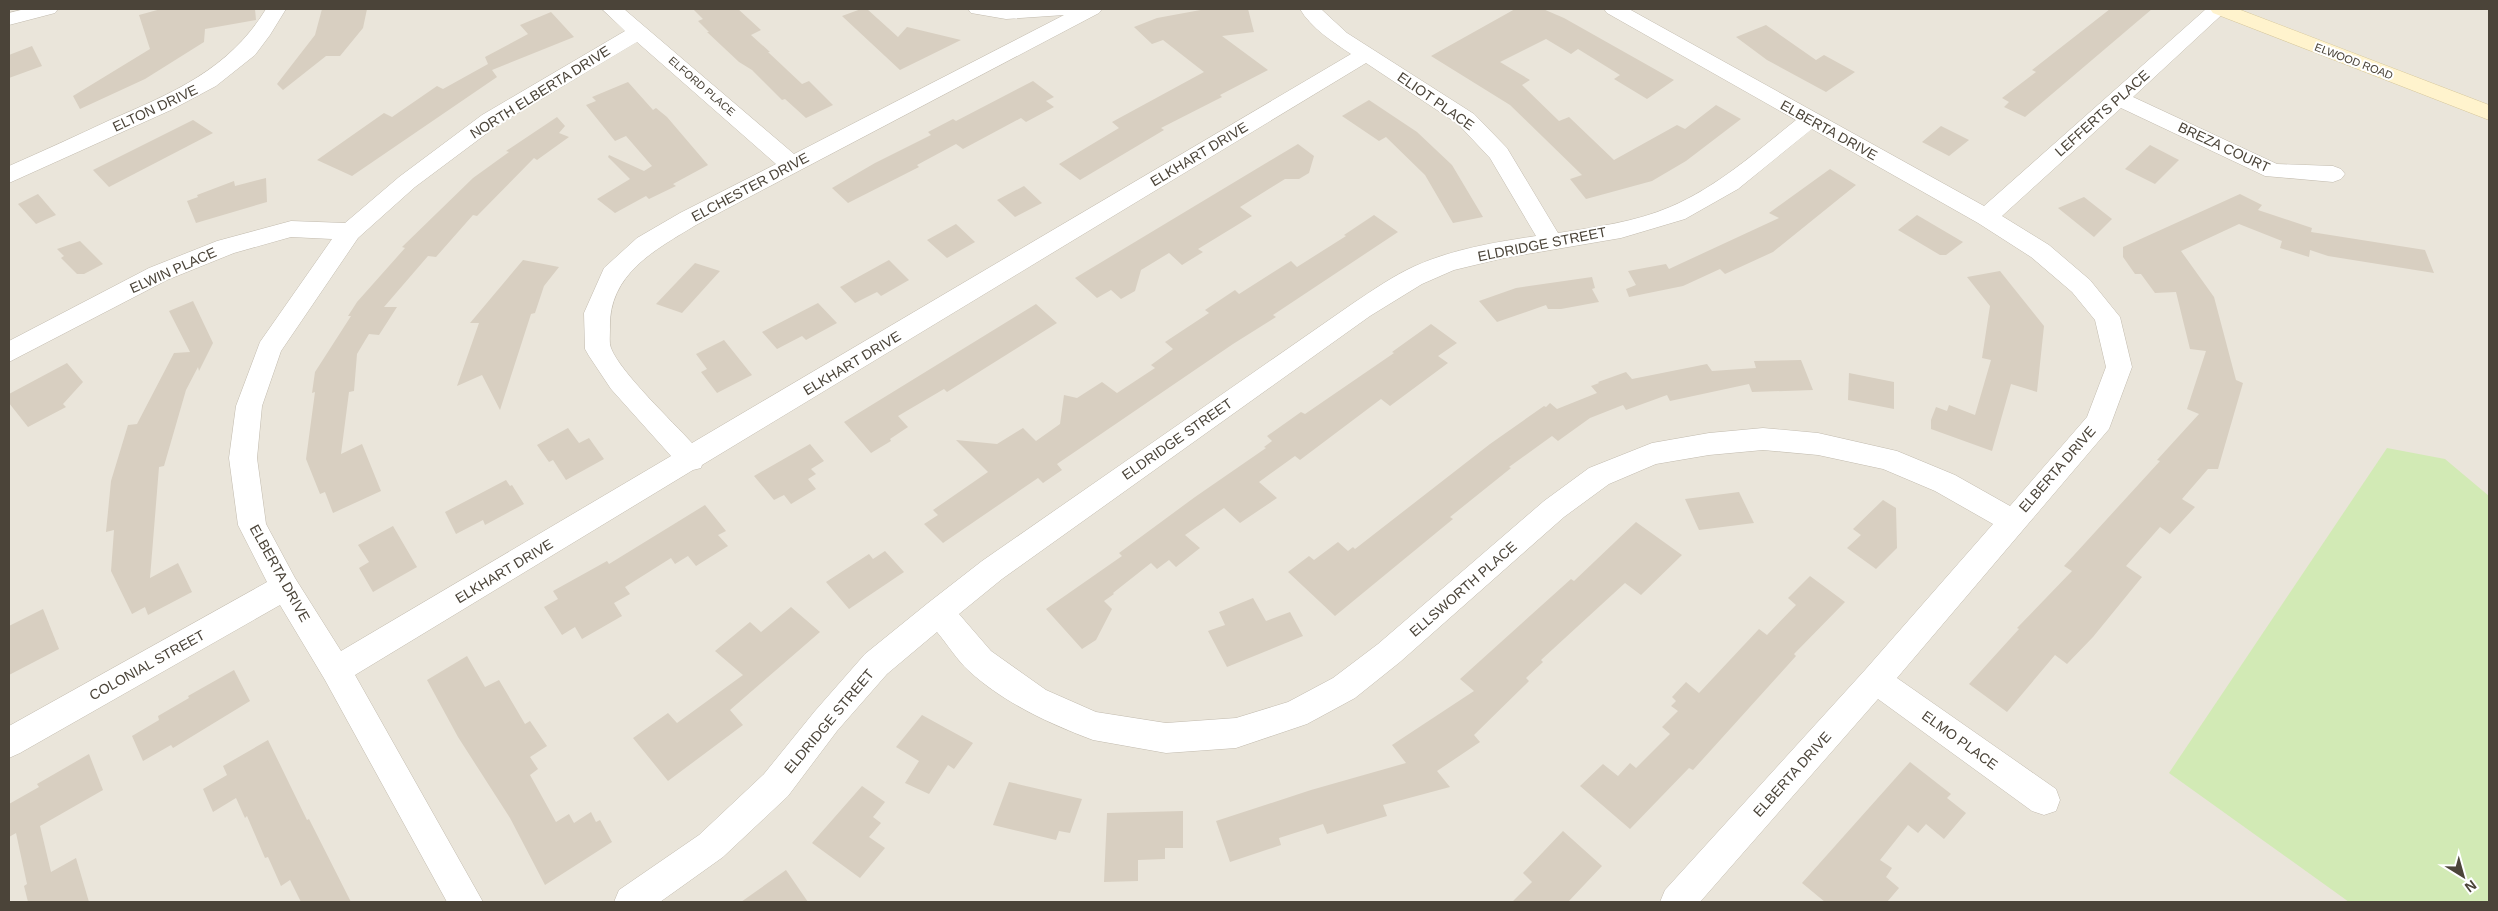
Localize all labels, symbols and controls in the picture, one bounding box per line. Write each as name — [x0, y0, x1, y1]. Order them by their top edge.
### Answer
street label: ELWOOD ROAD — [2313, 41, 2395, 81]
street label: NORTH ELBERTA DRIVE — [467, 42, 613, 142]
street label: ELFORD PLACE — [666, 54, 738, 118]
street label: LEFFERTS PLACE — [2052, 67, 2152, 159]
street label: ELIOT PLACE — [1395, 69, 1477, 133]
street label: ELTON DRIVE — [110, 81, 200, 135]
street label: ELBERTA DRIVE — [1778, 97, 1880, 163]
street label: ELKHART DRIVE — [1147, 119, 1251, 189]
street label: BREZA COURT — [2176, 119, 2273, 175]
street label: ELCHESTER DRIVE — [689, 149, 811, 225]
street label: ELDRIDGE STREET — [1476, 224, 1608, 264]
street label: ELWIN PLACE — [127, 244, 219, 296]
street label: ELKHART DRIVE — [800, 328, 904, 398]
street label: ELDRIDGE STREET — [1119, 395, 1235, 483]
street label: ELBERTA DRIVE — [2015, 423, 2099, 515]
street label: ELBERTA DRIVE — [247, 522, 313, 624]
street label: ELKHART DRIVE — [452, 536, 556, 606]
street label: ELLSWORTH PLACE — [1406, 538, 1520, 640]
street label: COLONIAL STREET — [87, 626, 208, 703]
street label: ELDRIDGE STREET — [781, 665, 877, 776]
street label: ELMO PLACE — [1919, 707, 2001, 773]
street label: ELBERTA DRIVE — [1750, 728, 1834, 820]
north arrow — [2438, 851, 2488, 901]
text: N — [2462, 877, 2480, 896]

